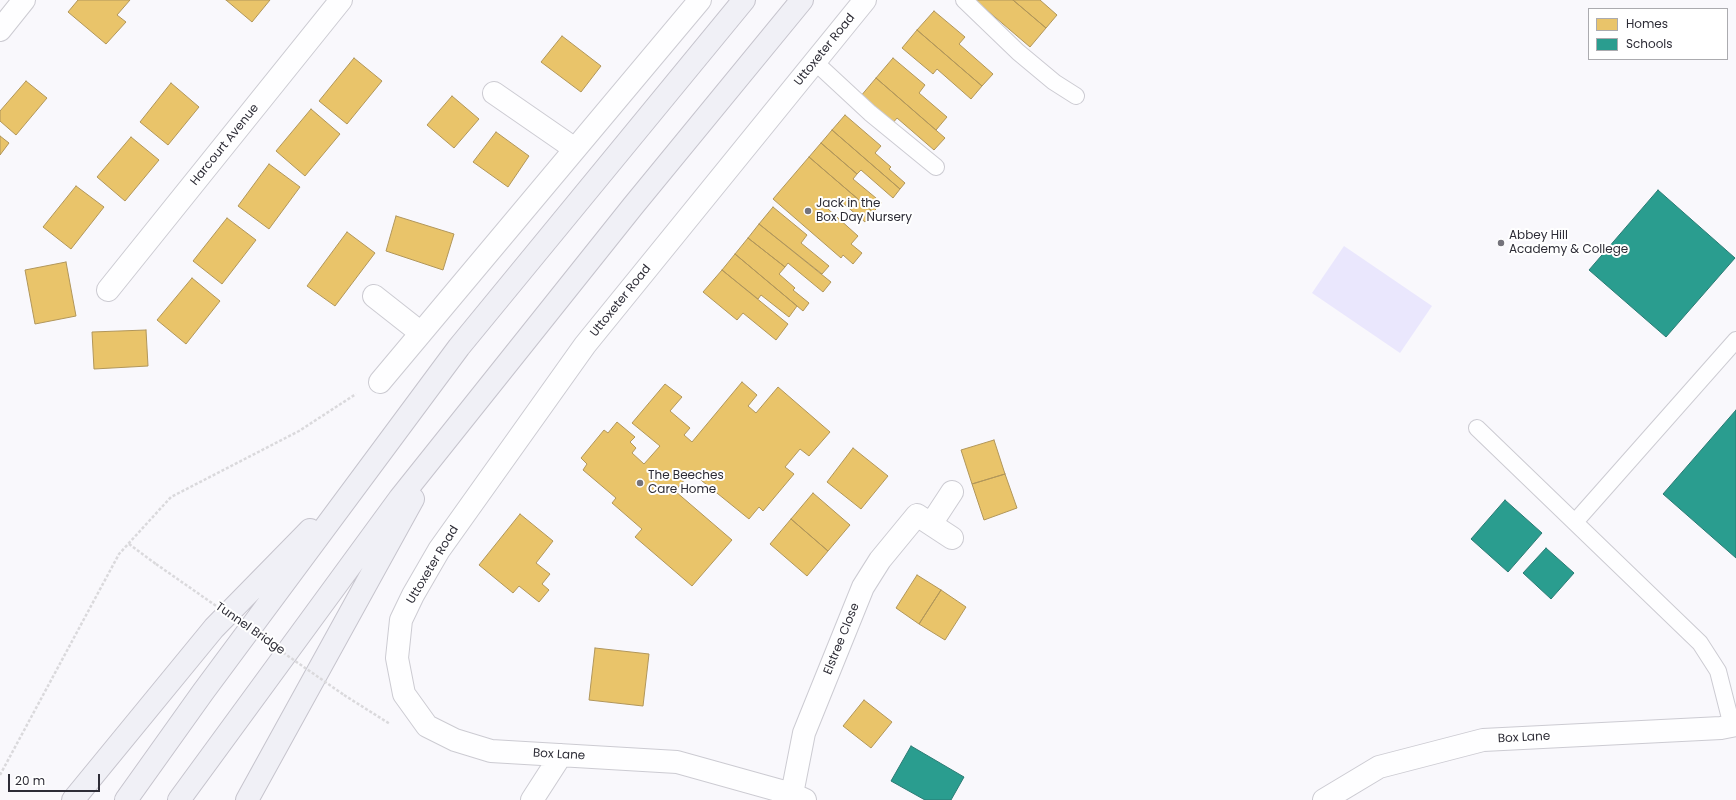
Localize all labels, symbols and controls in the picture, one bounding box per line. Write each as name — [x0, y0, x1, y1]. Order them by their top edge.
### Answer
legend — [1588, 8, 1728, 60]
street label: Uttoxeter Road — [792, 11, 858, 89]
text: Homes — [1626, 15, 1668, 32]
text: Schools — [1626, 35, 1673, 52]
street label: Harcourt Avenue — [188, 101, 262, 189]
place label: Jack in the Box Day Nursery — [816, 197, 912, 225]
marker: Jack in the Box Day Nursery — [803, 206, 813, 216]
place label: Abbey Hill Academy & College — [1509, 229, 1628, 257]
marker: Abbey Hill Academy & College — [1496, 238, 1506, 248]
street label: Uttoxeter Road — [588, 262, 654, 340]
place label: The Beeches Care Home — [648, 469, 724, 497]
marker: The Beeches Care Home — [635, 478, 645, 488]
street label: Uttoxeter Road — [404, 523, 462, 607]
street label: Tunnel Bridge — [212, 600, 288, 658]
street label: Elstree Close — [821, 601, 863, 677]
street label: Box Lane — [1497, 729, 1551, 747]
street label: Box Lane — [532, 746, 586, 764]
scale bar — [10, 766, 102, 792]
text: 20 m — [15, 772, 45, 789]

